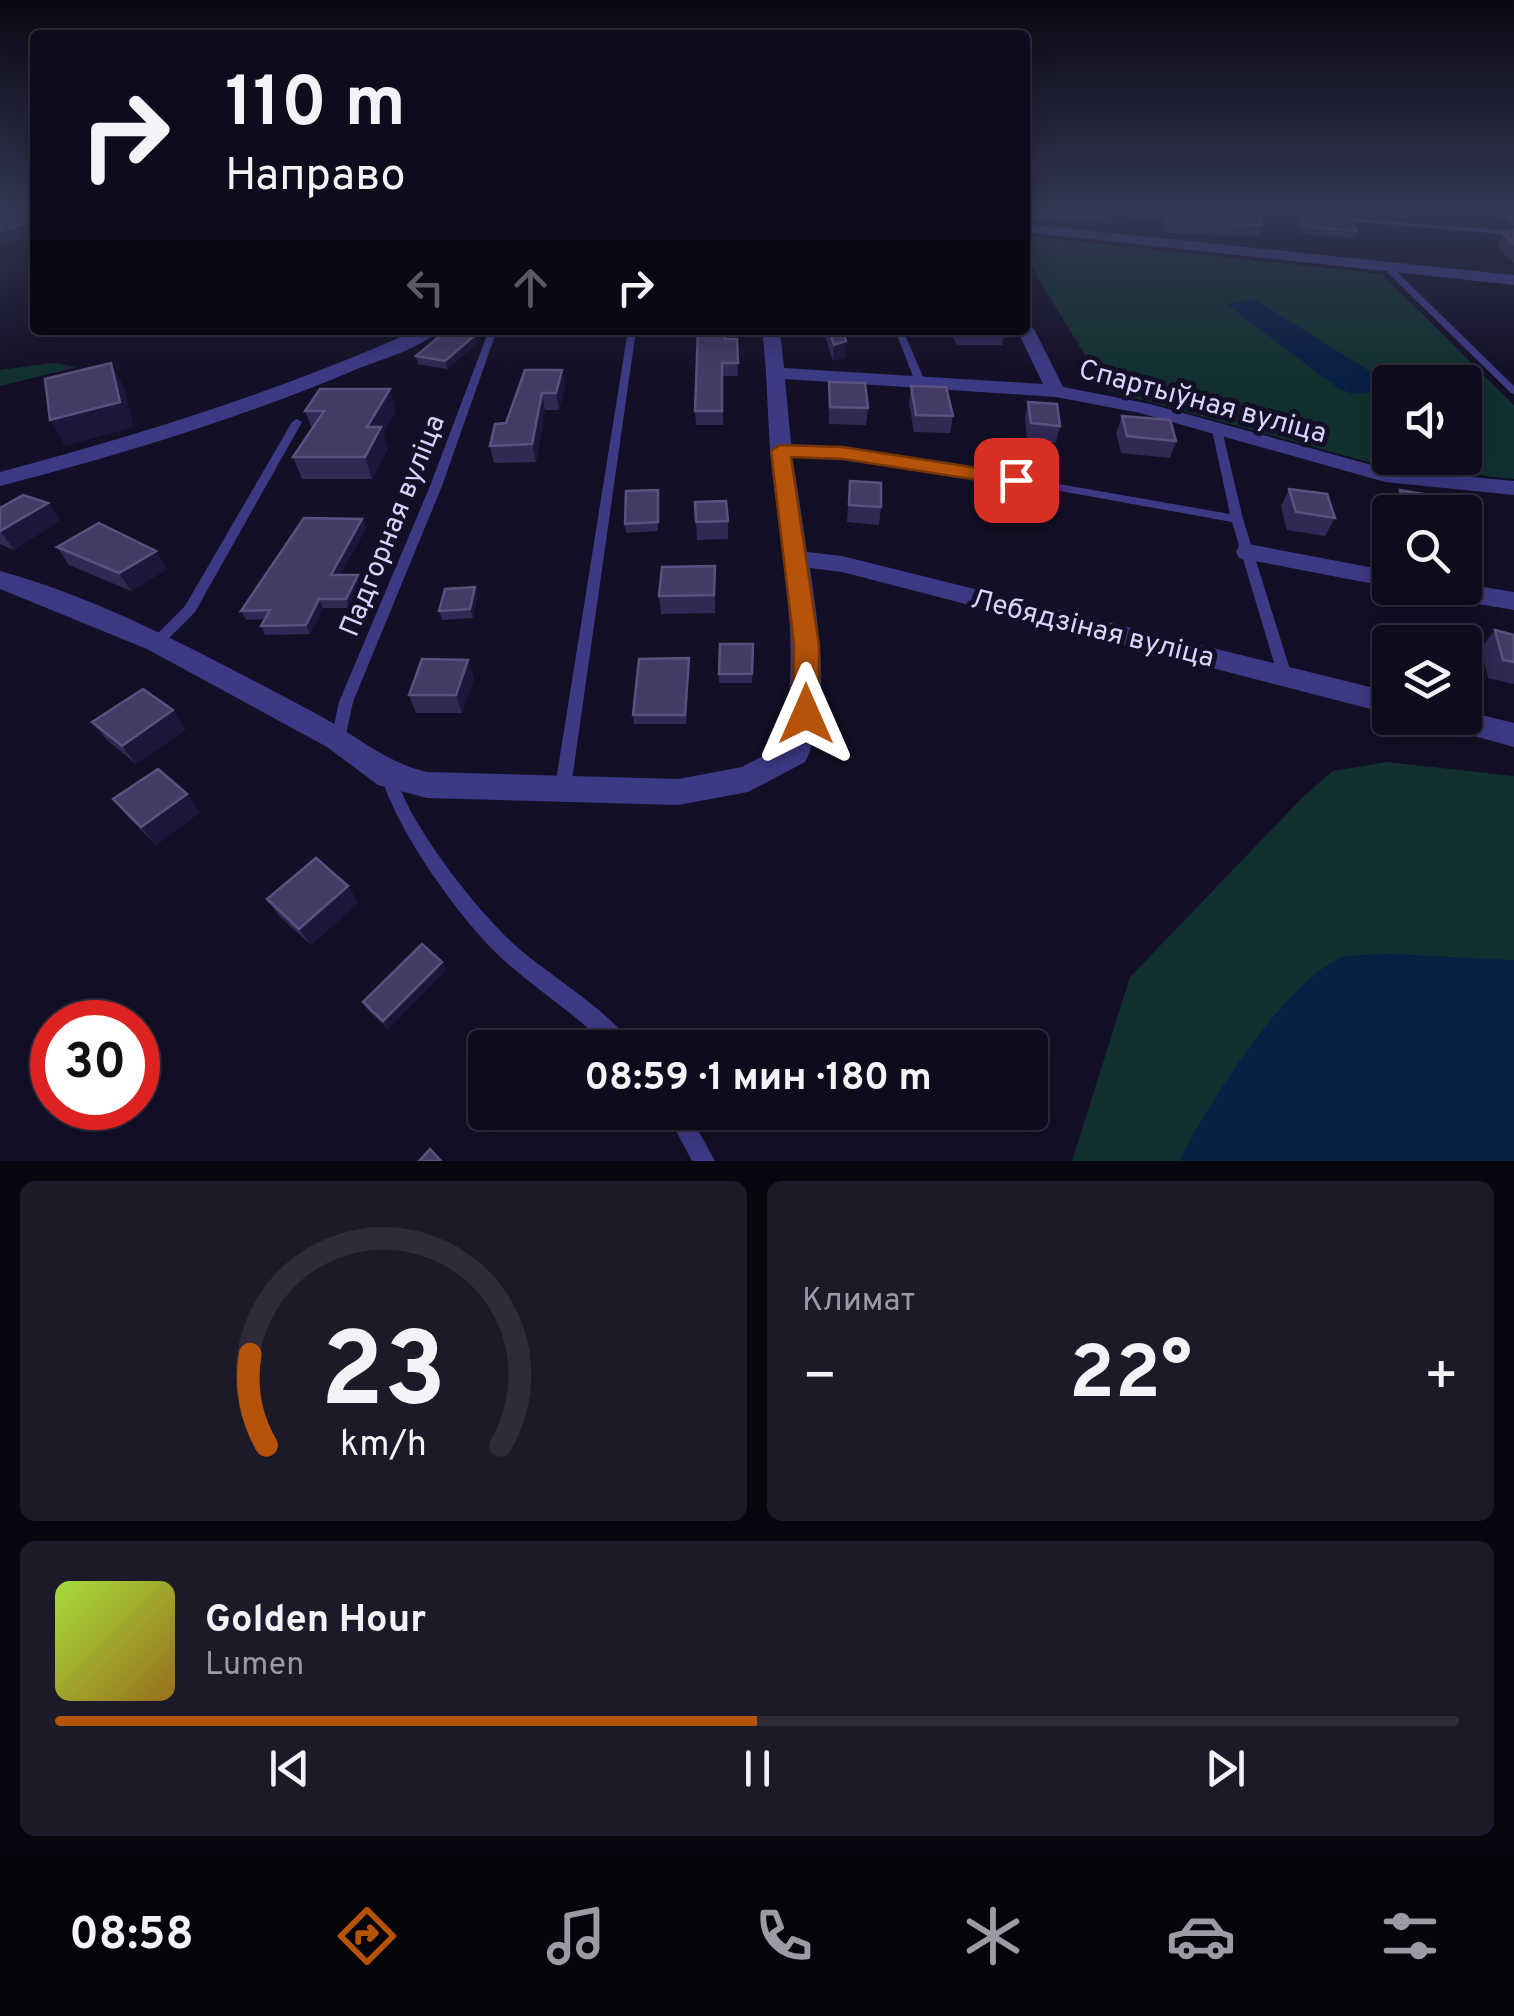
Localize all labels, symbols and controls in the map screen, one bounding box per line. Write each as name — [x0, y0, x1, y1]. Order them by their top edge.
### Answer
text: 110 m — [225, 62, 406, 151]
icon: right — [60, 70, 190, 200]
text: Направо — [225, 149, 406, 206]
icon: left — [398, 260, 453, 315]
icon: ahead — [503, 260, 558, 315]
icon: right — [608, 260, 663, 315]
street label: Спартыўная вуліца — [1074, 352, 1330, 453]
map controls — [1372, 365, 1482, 735]
button: sound — [1372, 365, 1482, 475]
street label: Падгорная вуліца — [333, 410, 455, 642]
pin — [974, 438, 1059, 523]
icon: arrive — [989, 453, 1044, 508]
button: search — [1372, 495, 1482, 605]
street label: Лебядзіная вуліца — [967, 582, 1218, 678]
button: layers — [1372, 625, 1482, 735]
position arrow — [754, 662, 858, 766]
speed limit sign: 30 — [30, 1000, 160, 1130]
text: 08:59 · 1 мин · 180 m — [584, 1055, 932, 1104]
text: Климат — [802, 1282, 915, 1322]
text: 23 — [321, 1311, 446, 1443]
text: 22° — [1069, 1330, 1192, 1425]
text: − — [802, 1344, 837, 1414]
text: + — [1424, 1344, 1459, 1414]
text: km/h — [340, 1423, 427, 1469]
text: Golden Hour — [205, 1597, 426, 1646]
text: Lumen — [205, 1646, 304, 1686]
icon: previous — [262, 1741, 317, 1796]
icon: pause — [730, 1741, 785, 1796]
icon: next — [1198, 1741, 1253, 1796]
icon: directions — [332, 1901, 402, 1971]
icon: music — [541, 1901, 611, 1971]
icon: phone — [749, 1901, 819, 1971]
icon: climate — [958, 1901, 1028, 1971]
icon: car — [1166, 1901, 1236, 1971]
icon: filters — [1375, 1901, 1445, 1971]
text: 08:58 — [69, 1908, 194, 1965]

